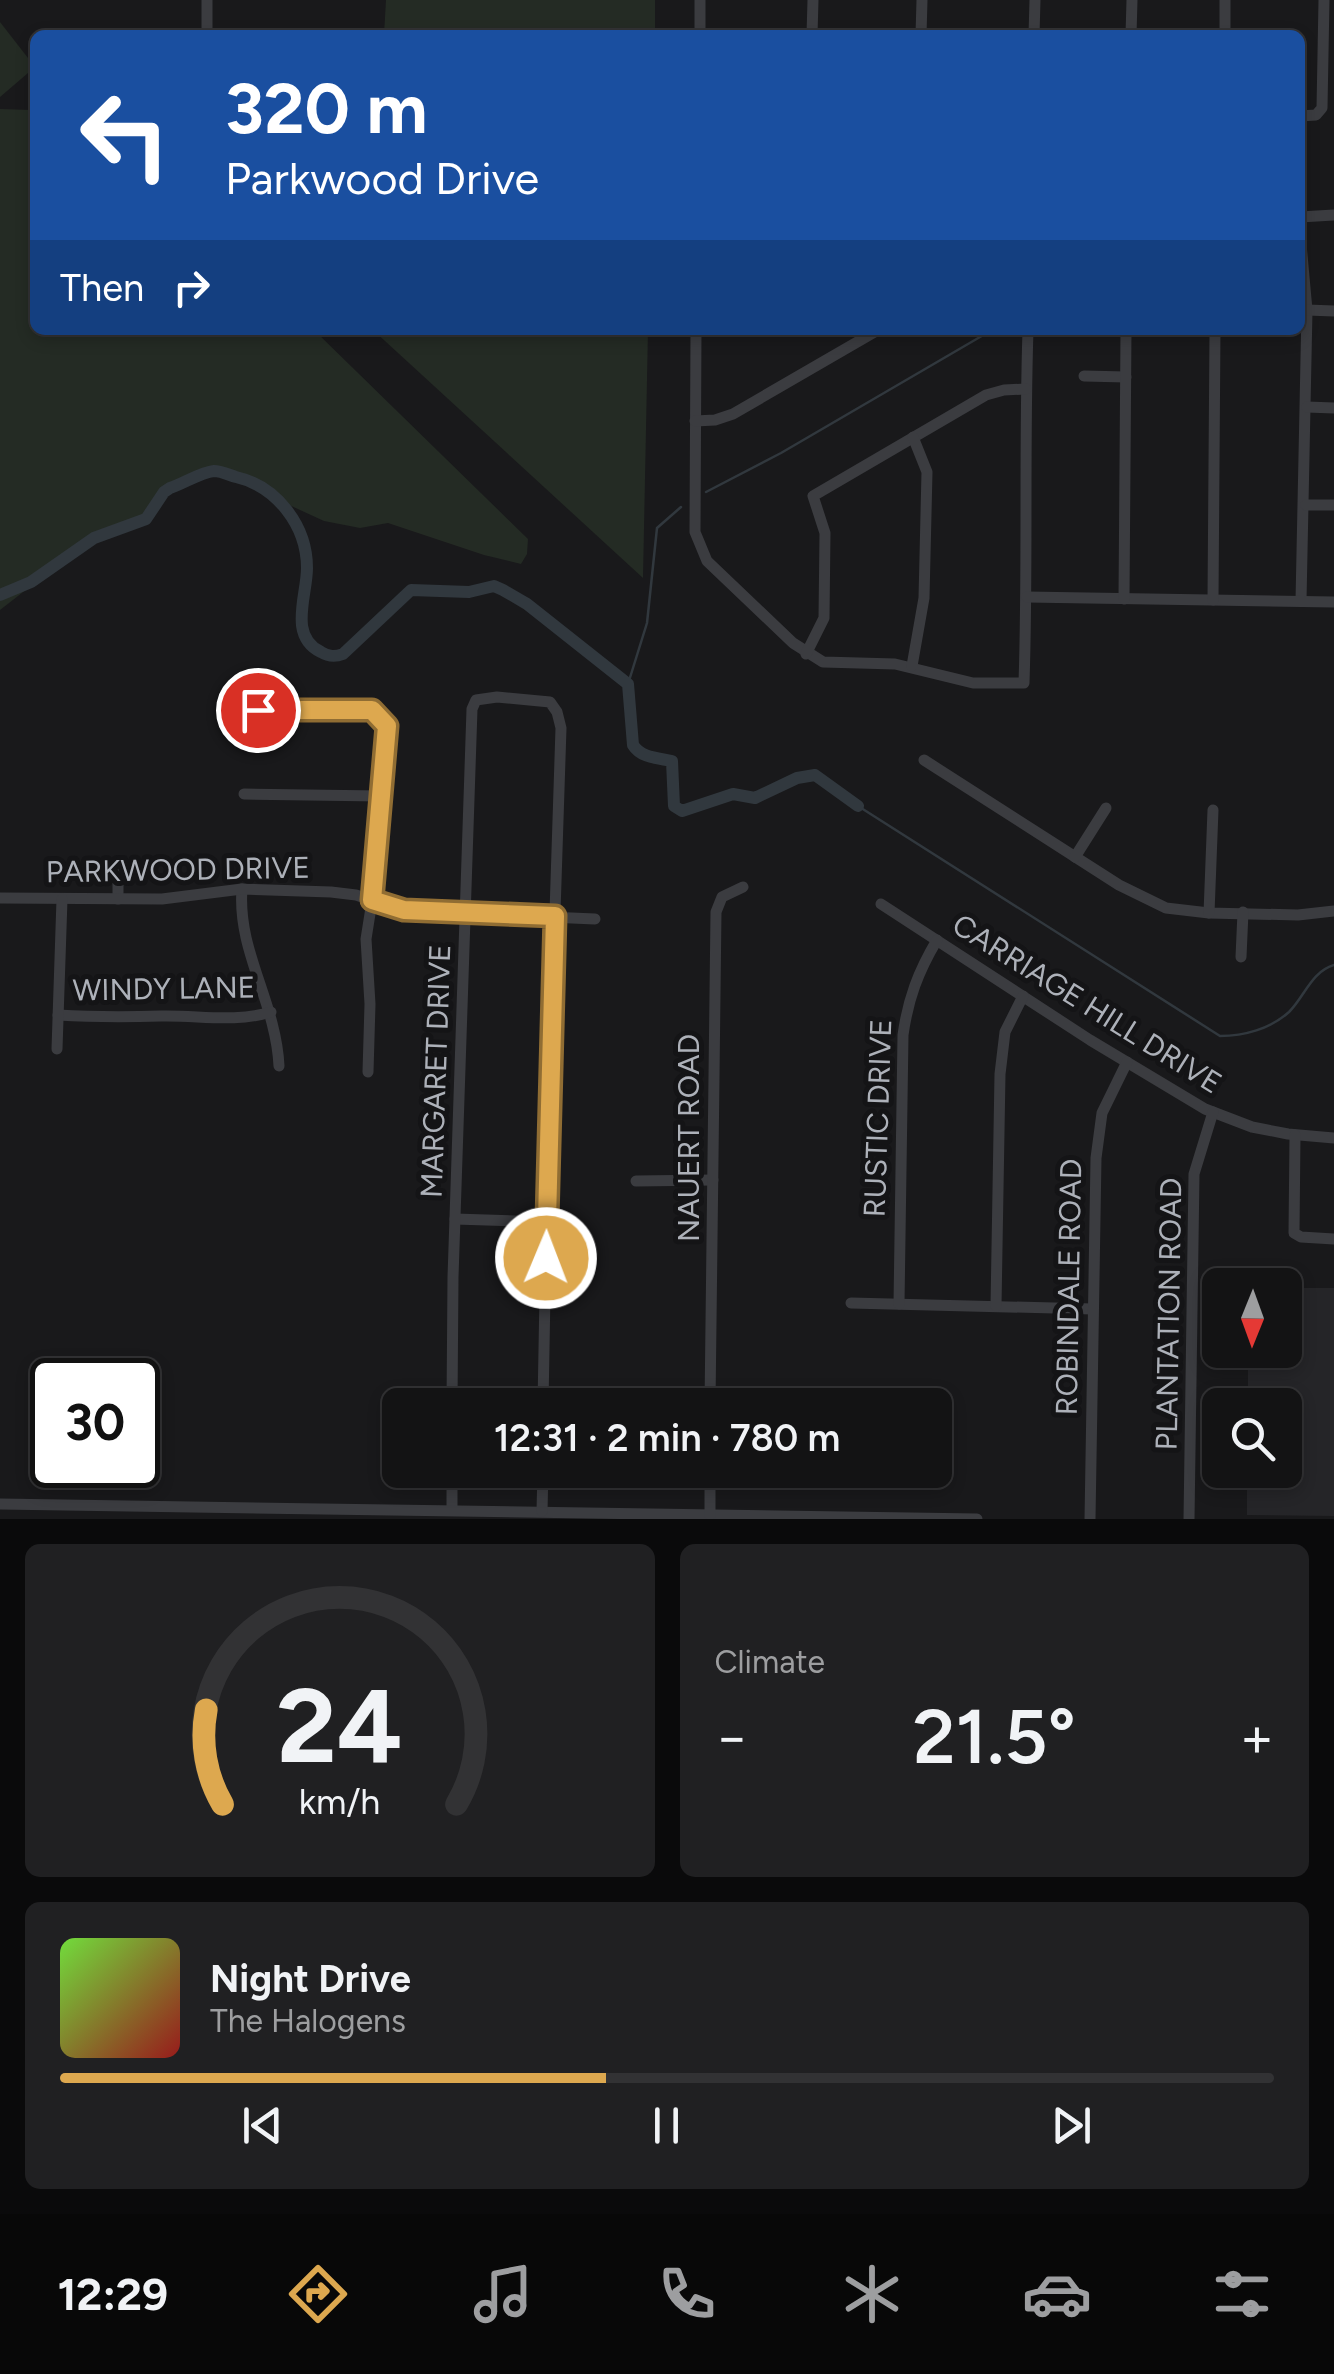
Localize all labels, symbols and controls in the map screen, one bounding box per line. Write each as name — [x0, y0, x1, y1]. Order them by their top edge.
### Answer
text: 320 m — [225, 66, 428, 151]
icon: left — [60, 70, 190, 200]
text: Parkwood Drive — [225, 151, 539, 205]
icon: right — [164, 260, 219, 315]
text: Then — [60, 265, 144, 311]
pin — [216, 668, 301, 753]
icon: arrive — [231, 683, 286, 738]
street label: PARKWOOD DRIVE — [46, 849, 310, 890]
street label: CARRIAGE HILL DRIVE — [946, 906, 1229, 1102]
street label: MARGARET DRIVE — [413, 943, 458, 1199]
street label: WINDY LANE — [72, 968, 256, 1009]
street label: RUSTIC DRIVE — [856, 1018, 899, 1218]
street label: NAUERT ROAD — [670, 1034, 707, 1242]
street label: ROBINDALE ROAD — [1048, 1158, 1089, 1416]
street label: PLANTATION ROAD — [1148, 1177, 1189, 1451]
position arrow — [494, 1206, 598, 1310]
north arrow — [1202, 1268, 1302, 1368]
map controls — [1202, 1268, 1302, 1488]
speed limit sign: 30 — [30, 1358, 160, 1488]
button: search — [1202, 1388, 1302, 1488]
text: 12:31 · 2 min · 780 m — [494, 1415, 840, 1461]
text: Climate — [715, 1643, 825, 1681]
text: 24 — [277, 1663, 403, 1788]
text: 21.5° — [913, 1692, 1076, 1782]
text: − — [715, 1704, 749, 1770]
text: + — [1240, 1704, 1274, 1770]
text: km/h — [299, 1780, 381, 1823]
text: Night Drive — [210, 1956, 411, 2002]
text: The Halogens — [210, 2002, 406, 2040]
icon: previous — [235, 2098, 290, 2153]
icon: pause — [639, 2098, 694, 2153]
icon: next — [1044, 2098, 1099, 2153]
icon: directions — [283, 2259, 353, 2329]
icon: music — [468, 2259, 538, 2329]
icon: phone — [652, 2259, 722, 2329]
icon: climate — [837, 2259, 907, 2329]
icon: car — [1022, 2259, 1092, 2329]
icon: filters — [1207, 2259, 1277, 2329]
text: 12:29 — [57, 2267, 168, 2321]

